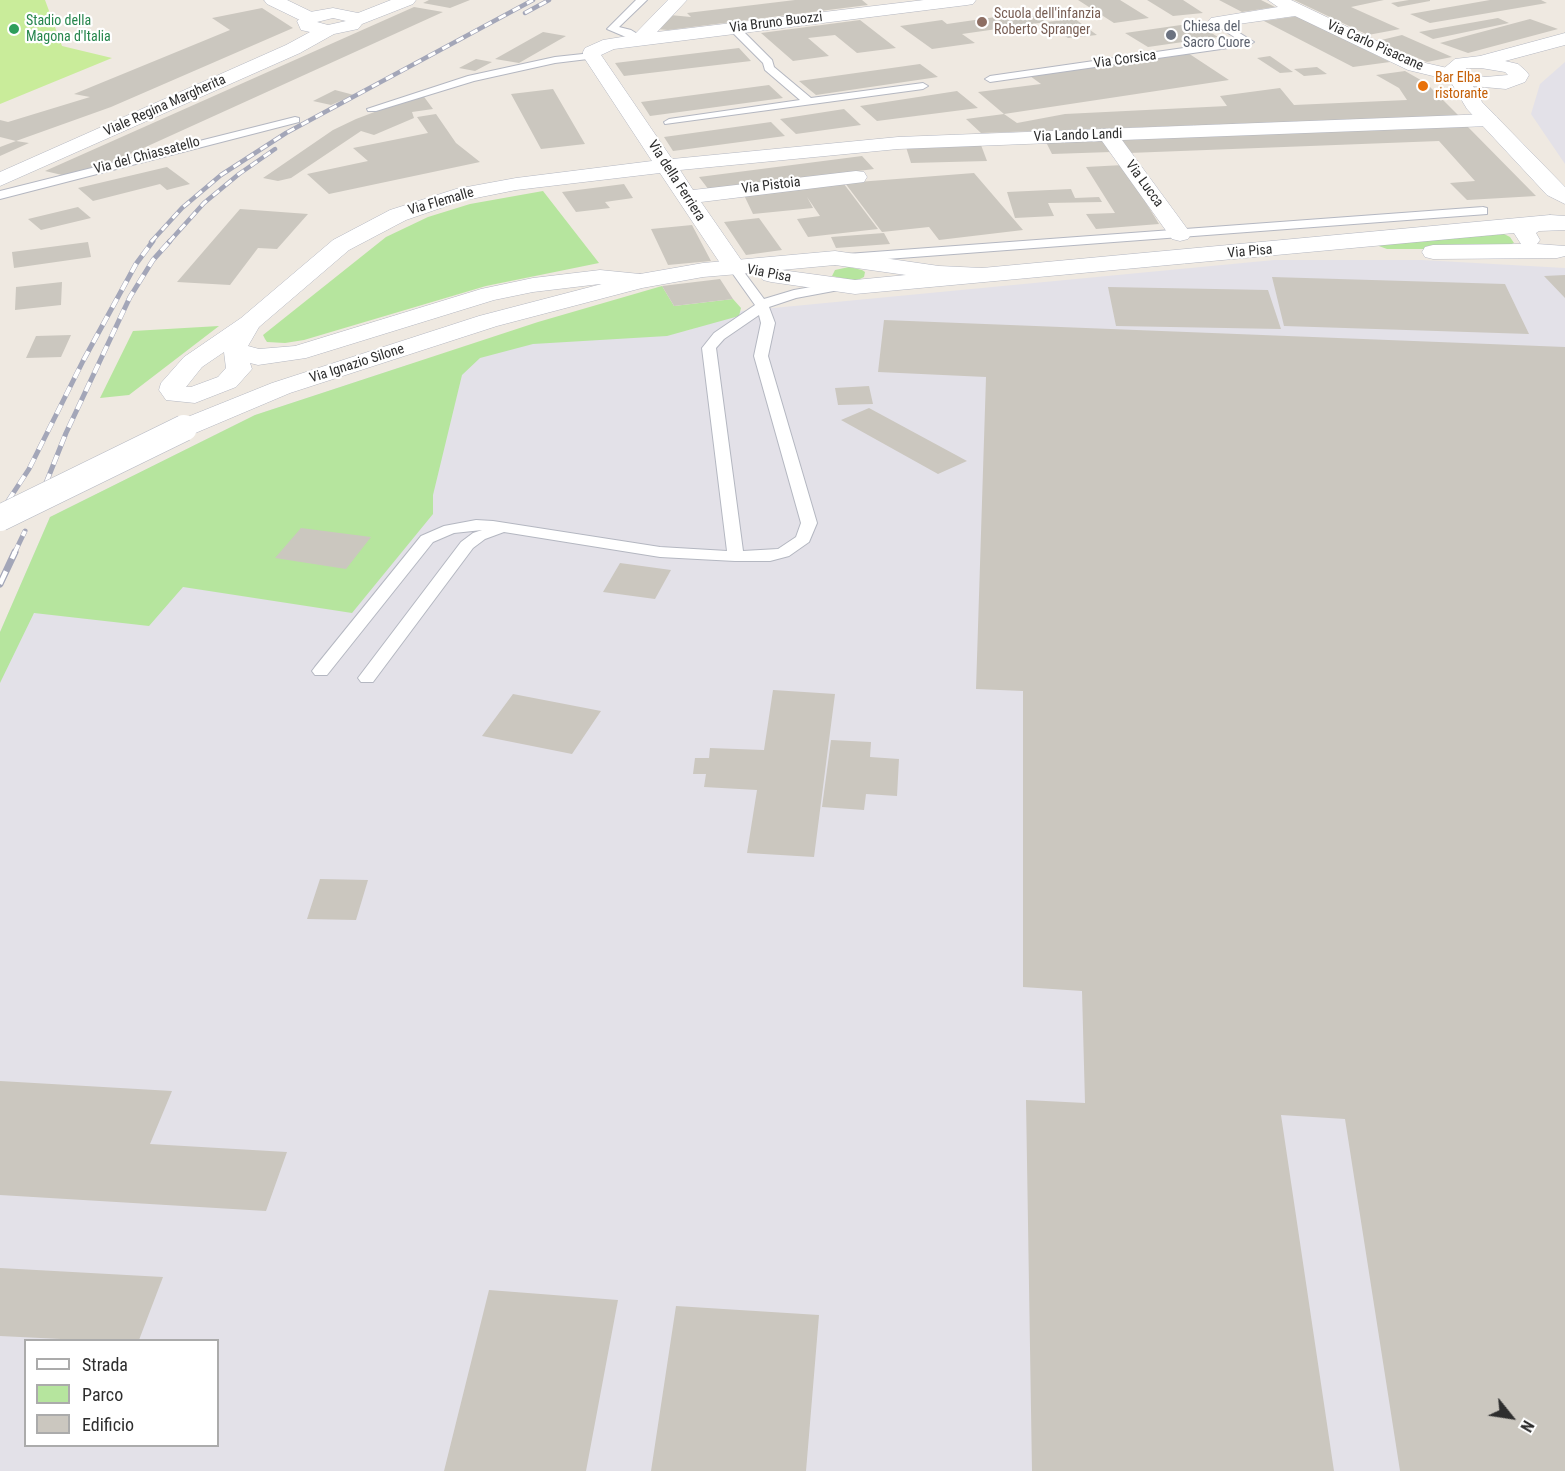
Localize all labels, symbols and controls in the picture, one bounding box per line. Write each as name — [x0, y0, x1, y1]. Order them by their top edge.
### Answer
place label: Scuola dell'infanzia Roberto Spranger — [994, 6, 1101, 38]
street label: Via Bruno Buozzi — [729, 9, 823, 37]
place label: Stadio della Magona d'Italia — [26, 13, 111, 46]
marker: Scuola dell'infanzia Roberto Spranger — [975, 15, 989, 29]
street label: Via Carlo Pisacane — [1324, 17, 1426, 75]
place label: Chiesa del Sacro Cuore — [1183, 19, 1250, 51]
marker: Stadio della Magona d'Italia — [7, 22, 21, 36]
marker: Chiesa del Sacro Cuore — [1164, 28, 1178, 42]
street label: Via Corsica — [1093, 47, 1157, 73]
place label: Bar Elba ristorante — [1435, 70, 1488, 102]
street label: Viale Regina Margherita — [102, 72, 228, 140]
marker: Bar Elba ristorante — [1416, 79, 1430, 93]
street label: Via Lando Landi — [1033, 126, 1123, 146]
street label: Via del Chiassatello — [92, 134, 202, 178]
street label: Via della Ferriera — [644, 137, 708, 225]
street label: Via Lucca — [1121, 157, 1167, 211]
street label: Via Pistoia — [741, 174, 801, 198]
street label: Via Flemalle — [406, 185, 476, 219]
street label: Via Pisa — [1227, 242, 1273, 262]
street label: Via Pisa — [745, 261, 793, 287]
street label: Via Ignazio Silone — [308, 341, 406, 387]
legend — [24, 1339, 219, 1447]
text: Strada — [82, 1354, 128, 1375]
text: Parco — [82, 1384, 123, 1405]
north arrow — [1481, 1387, 1541, 1447]
text: Edificio — [82, 1414, 134, 1435]
text: N — [1516, 1417, 1538, 1435]

